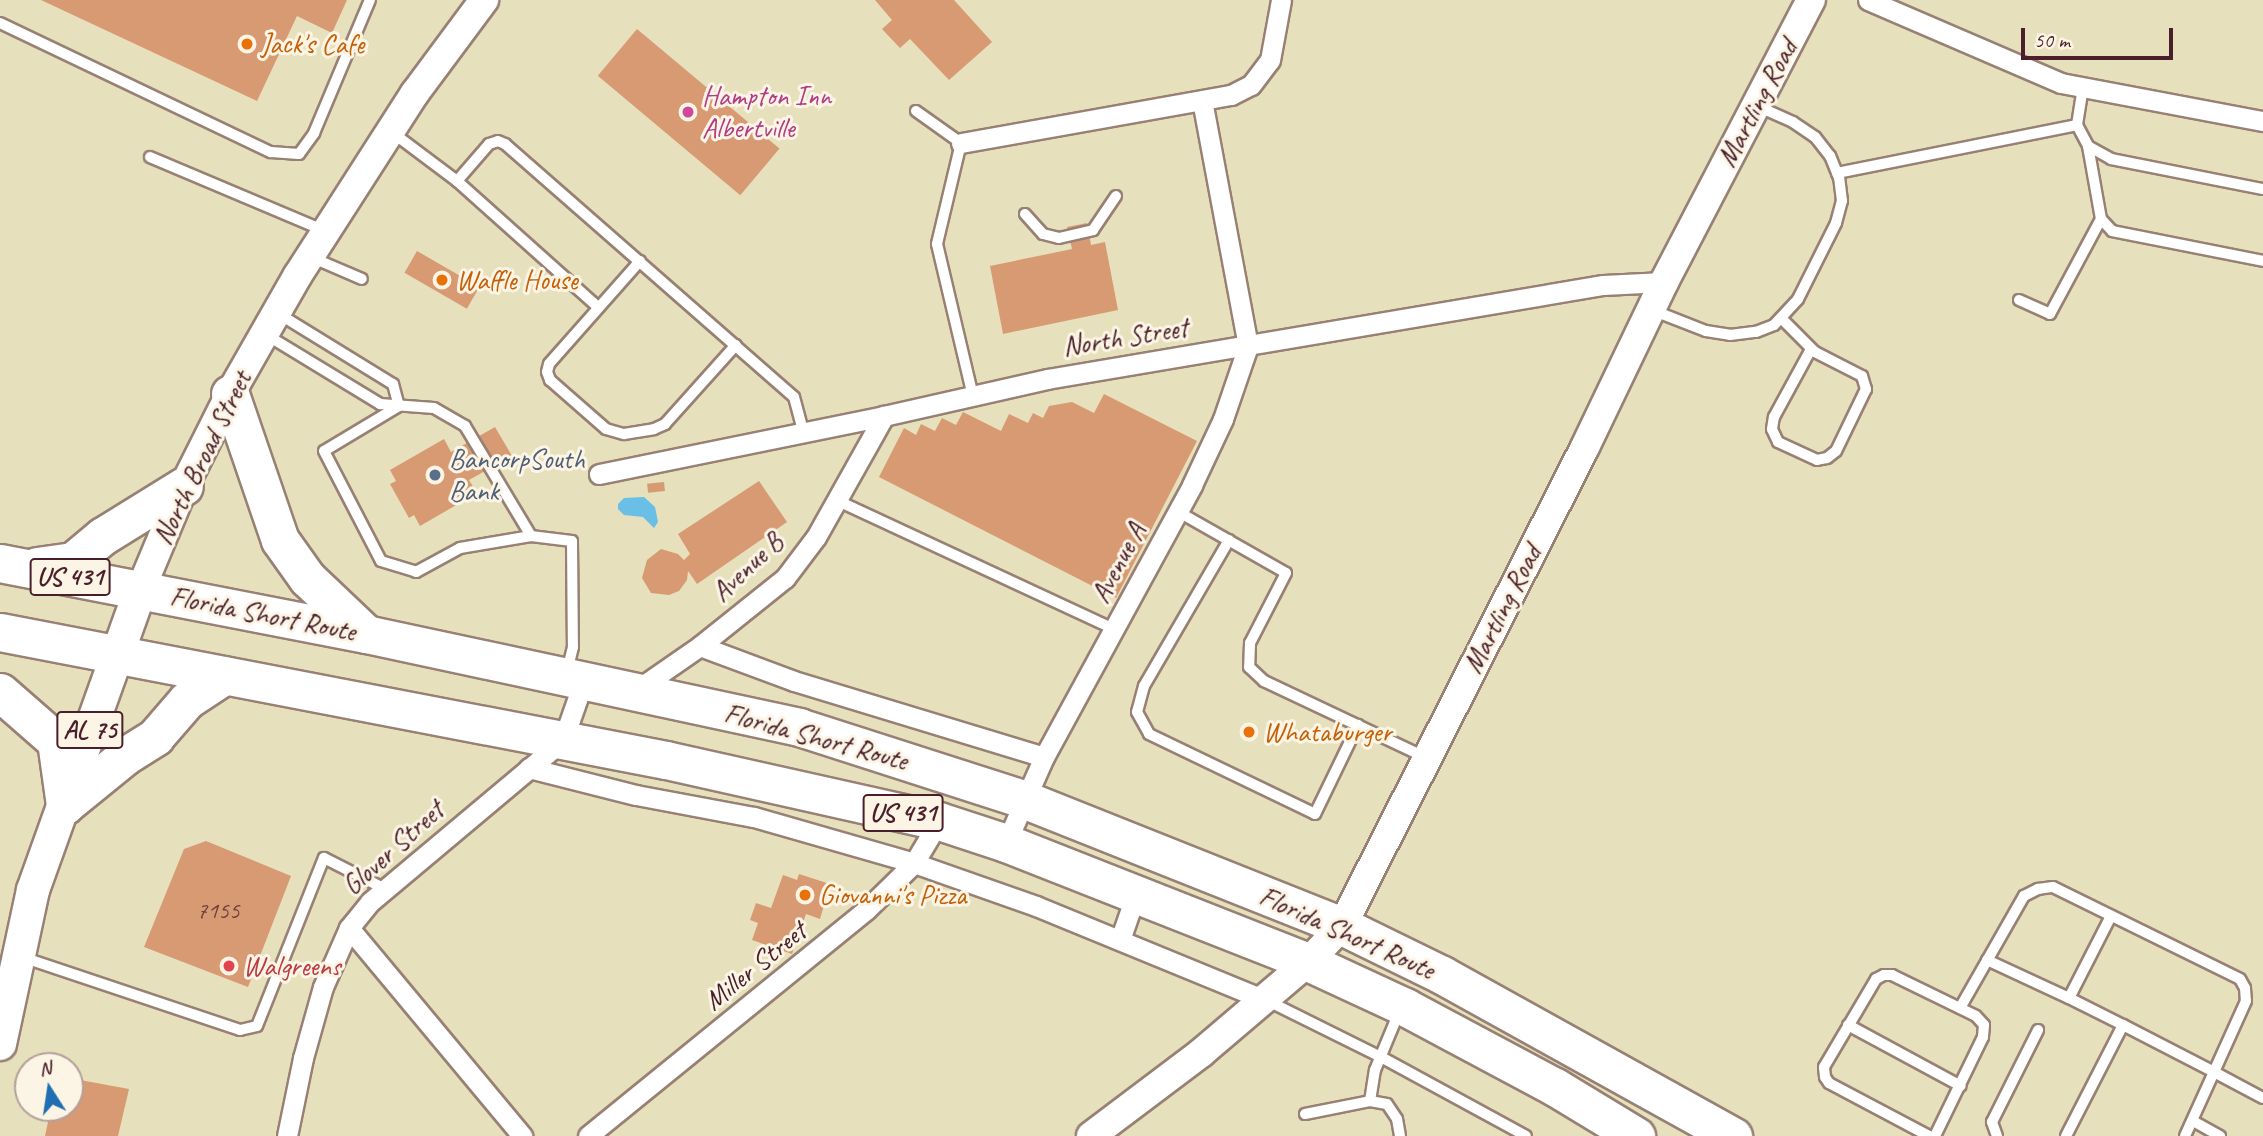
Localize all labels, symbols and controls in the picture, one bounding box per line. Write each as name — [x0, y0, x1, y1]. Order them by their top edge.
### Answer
scale bar — [2025, 14, 2177, 58]
place label: Jack's Cafe — [261, 27, 364, 61]
text: 50 m — [2034, 27, 2070, 53]
street label: Martling Road — [1710, 34, 1804, 172]
marker: Jack's Cafe — [239, 36, 255, 52]
place label: Hampton Inn Albertville — [702, 79, 831, 145]
marker: Hampton Inn Albertville — [680, 104, 696, 120]
place label: Waffle House — [456, 263, 578, 297]
marker: Waffle House — [434, 272, 450, 288]
street label: North Street — [1060, 311, 1190, 363]
street label: North Broad Street — [145, 365, 259, 551]
place label: BancorpSouth Bank — [449, 442, 585, 508]
marker: BancorpSouth Bank — [427, 467, 443, 483]
street label: Avenue A — [1083, 518, 1153, 608]
street label: Avenue B — [704, 525, 790, 609]
street label: Martling Road — [1456, 540, 1548, 678]
road number: US 431 — [28, 554, 112, 600]
street label: Florida Short Route — [167, 579, 359, 649]
street label: Florida Short Route — [720, 696, 912, 778]
road number: AL 75 — [55, 708, 125, 752]
place label: Whataburger — [1263, 715, 1391, 749]
marker: Whataburger — [1241, 724, 1257, 740]
road number: US 431 — [861, 790, 945, 835]
street label: Glover Street — [335, 794, 451, 902]
place label: Giovanni's Pizza — [819, 878, 966, 912]
street label: Florida Short Route — [1254, 879, 1440, 987]
marker: Giovanni's Pizza — [797, 887, 813, 903]
house number: 7155 — [196, 897, 240, 925]
street label: Miller Street — [697, 915, 813, 1017]
place label: Walgreens — [243, 949, 340, 983]
marker: Walgreens — [221, 958, 237, 974]
north arrow — [14, 1052, 84, 1122]
text: N — [37, 1055, 53, 1081]

